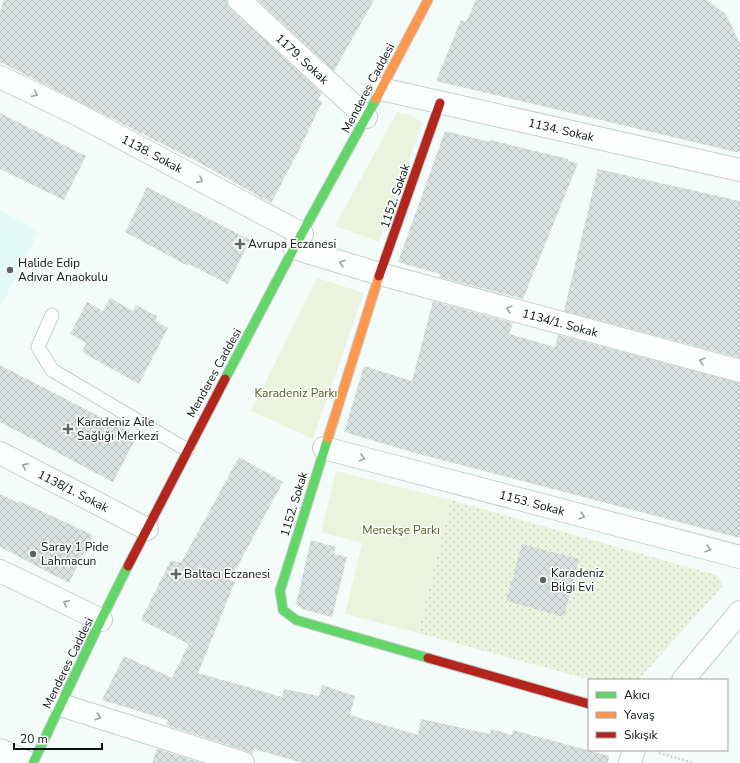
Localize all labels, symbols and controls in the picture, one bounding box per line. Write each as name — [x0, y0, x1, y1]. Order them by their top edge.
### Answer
street label: 1179. Sokak — [272, 30, 333, 88]
street label: Menderes Caddesi — [338, 40, 398, 136]
one-way arrow — [31, 89, 38, 97]
street label: 1134. Sokak — [527, 115, 596, 146]
street label: 1138. Sokak — [119, 131, 186, 177]
street label: 1152. Sokak — [377, 161, 414, 230]
one-way arrow — [196, 175, 203, 182]
place label: Avrupa Eczanesi — [248, 236, 336, 252]
marker: Avrupa Eczanesi — [235, 239, 245, 249]
place label: Halide Edip Adıvar Anaokulu — [18, 255, 108, 285]
one-way arrow — [339, 259, 346, 268]
marker: Halide Edip Adıvar Anaokulu — [5, 265, 15, 275]
one-way arrow — [506, 305, 513, 314]
street label: 1134/1. Sokak — [520, 305, 600, 341]
street label: Menderes Caddesi — [183, 326, 245, 420]
one-way arrow — [699, 357, 706, 366]
park label: Karadeniz Parkı — [255, 385, 337, 401]
place label: Karadeniz Aile Sağlığı Merkezi — [77, 414, 159, 444]
marker: Karadeniz Aile Sağlığı Merkezi — [62, 423, 74, 435]
one-way arrow — [358, 453, 365, 462]
one-way arrow — [22, 463, 29, 471]
street label: 1138/1. Sokak — [35, 466, 112, 516]
street label: 1152. Sokak — [277, 469, 312, 538]
street label: 1153. Sokak — [498, 487, 567, 520]
one-way arrow — [578, 511, 585, 520]
park label: Menekşe Parkı — [362, 522, 440, 538]
place label: Saray 1 Pide Lahmacun — [41, 539, 109, 569]
one-way arrow — [704, 544, 711, 553]
marker: Saray 1 Pide Lahmacun — [28, 549, 38, 559]
place label: Karadeniz Bilgi Evi — [551, 565, 604, 595]
place label: Baltacı Eczanesi — [184, 566, 270, 582]
marker: Baltacı Eczanesi — [171, 569, 181, 579]
marker: Karadeniz Bilgi Evi — [538, 575, 548, 585]
one-way arrow — [63, 600, 71, 608]
street label: Menderes Caddesi — [39, 615, 97, 711]
legend — [588, 679, 728, 751]
text: Akıcı — [624, 687, 650, 703]
text: Yavaş — [623, 707, 655, 723]
one-way arrow — [94, 712, 101, 720]
scale bar — [14, 725, 102, 751]
text: Sıkışık — [624, 727, 659, 743]
text: 20 m — [20, 731, 48, 747]

